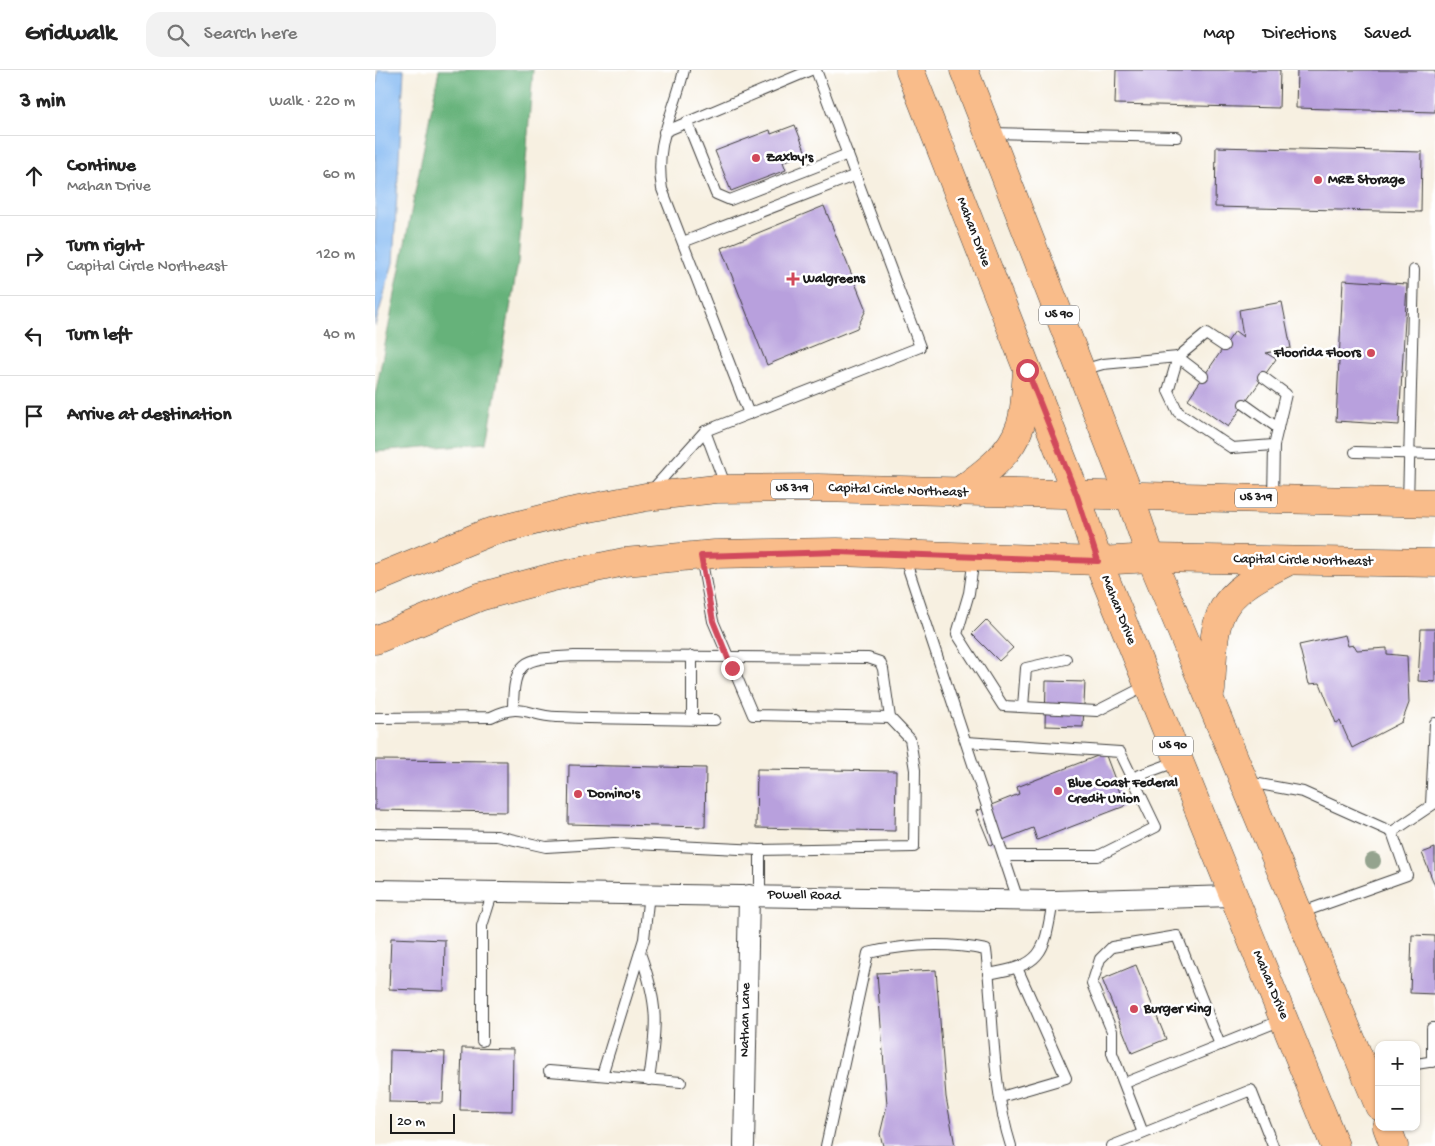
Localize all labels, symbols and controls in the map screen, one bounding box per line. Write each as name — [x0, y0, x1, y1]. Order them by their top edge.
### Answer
search box — [146, 12, 496, 57]
text: Gridwalk — [25, 20, 116, 49]
icon: search — [164, 21, 192, 49]
text: Search here — [204, 23, 297, 46]
text: Map — [1203, 24, 1235, 45]
text: Directions — [1263, 24, 1336, 45]
text: Saved — [1364, 24, 1410, 45]
text: 3 min — [20, 90, 65, 115]
text: Walk · 220 m — [269, 93, 355, 112]
place label: Zaxby's — [766, 150, 814, 167]
marker: Zaxby's — [750, 152, 762, 164]
text: Continue — [67, 155, 136, 178]
icon: ahead — [20, 162, 48, 190]
text: 60 m — [323, 166, 355, 185]
place label: MRZ Storage — [1328, 172, 1406, 189]
marker: MRZ Storage — [1312, 174, 1324, 186]
text: Mahan Drive — [67, 178, 151, 197]
street label: Mahan Drive — [952, 195, 994, 270]
text: Turn right — [67, 235, 143, 258]
icon: right — [20, 242, 48, 270]
text: 120 m — [316, 246, 355, 265]
text: Capital Circle Northeast — [67, 258, 227, 277]
place label: Walgreens — [802, 271, 866, 288]
marker: Walgreens — [787, 273, 799, 285]
road number: US 90 — [1039, 306, 1079, 324]
icon: left — [20, 322, 48, 350]
text: Turn left — [67, 324, 131, 347]
text: 40 m — [323, 326, 355, 345]
place label: Floorida Floors — [1273, 345, 1362, 362]
marker: Floorida Floors — [1365, 347, 1377, 359]
route start — [1016, 359, 1039, 382]
icon: arrive — [20, 402, 48, 430]
text: Arrive at destination — [67, 404, 231, 427]
road number: US 319 — [771, 479, 813, 498]
street label: Capital Circle Northeast — [828, 480, 969, 502]
road number: US 319 — [1235, 488, 1277, 508]
street label: Capital Circle Northeast — [1233, 551, 1374, 571]
street label: Mahan Drive — [1096, 573, 1140, 648]
route end — [721, 657, 744, 680]
road number: US 90 — [1153, 736, 1193, 756]
place label: Blue Coast Federal Credit Union — [1067, 775, 1178, 808]
marker: Blue Coast Federal Credit Union — [1052, 785, 1064, 797]
place label: Domino's — [586, 786, 641, 803]
marker: Domino's — [572, 788, 584, 800]
street label: Powell Road — [766, 887, 843, 905]
street label: Mahan Drive — [1248, 948, 1292, 1023]
street label: Nathan Lane — [737, 982, 755, 1057]
place label: Burger King — [1143, 1001, 1212, 1018]
marker: Burger King — [1128, 1003, 1140, 1015]
map controls — [1375, 1041, 1420, 1131]
button: + — [1375, 1041, 1420, 1086]
button: − — [1375, 1086, 1420, 1131]
scale bar — [390, 1111, 455, 1134]
text: 20 m — [397, 1114, 425, 1131]

